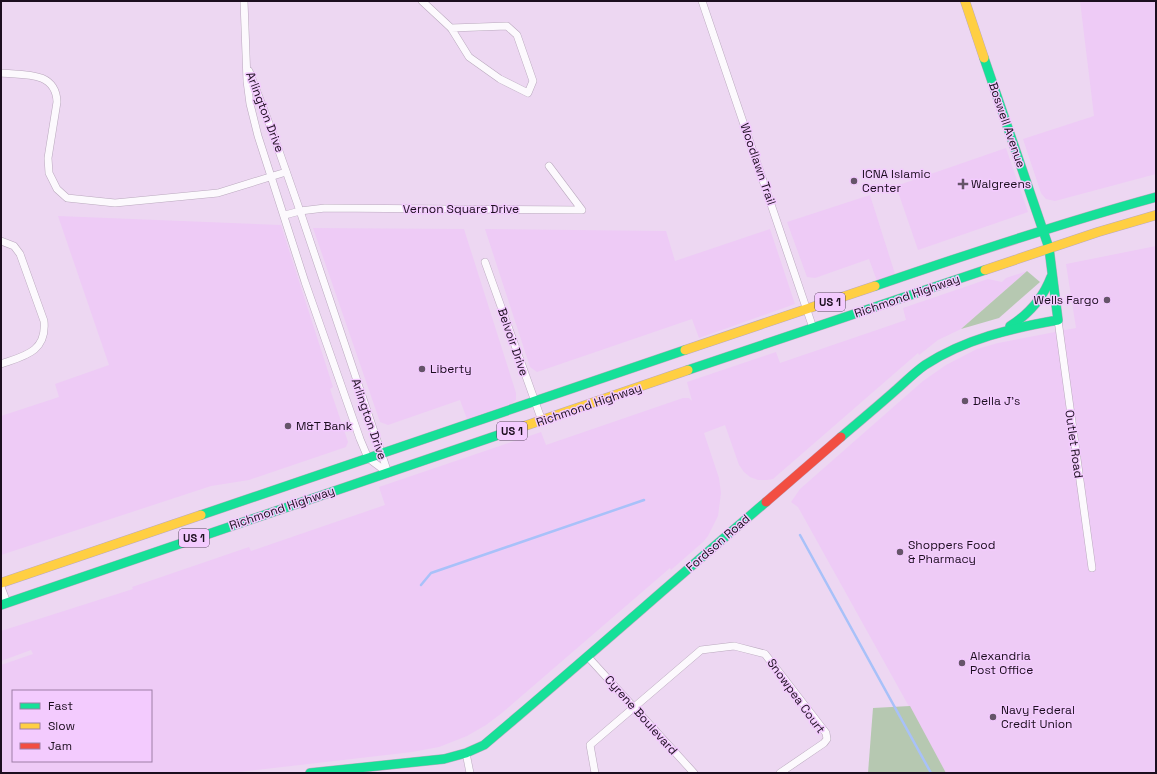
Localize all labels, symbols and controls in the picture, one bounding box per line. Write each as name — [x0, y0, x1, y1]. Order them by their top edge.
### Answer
street label: Arlington Drive — [242, 69, 288, 155]
street label: Boswell Avenue — [985, 80, 1029, 170]
street label: Woodlawn Trail — [737, 121, 779, 207]
place label: ICNA Islamic Center — [862, 166, 931, 196]
marker: ICNA Islamic Center — [849, 176, 859, 186]
place label: Walgreens — [971, 176, 1031, 192]
marker: Walgreens — [958, 179, 968, 189]
street label: Vernon Square Drive — [403, 201, 519, 217]
street label: Richmond Highway — [852, 270, 962, 322]
place label: Wells Fargo — [1034, 292, 1099, 308]
road number: US 1 — [815, 293, 845, 311]
marker: Wells Fargo — [1102, 295, 1112, 305]
street label: Belvoir Drive — [494, 306, 532, 378]
place label: Liberty — [430, 361, 472, 377]
marker: Liberty — [417, 364, 427, 374]
street label: Arlington Drive — [348, 376, 390, 462]
street label: Richmond Highway — [534, 379, 644, 431]
place label: Della J's — [973, 393, 1020, 409]
marker: Della J's — [960, 396, 970, 406]
street label: Outlet Road — [1061, 409, 1087, 479]
place label: M&T Bank — [296, 418, 353, 434]
marker: M&T Bank — [283, 421, 293, 431]
road number: US 1 — [497, 422, 527, 440]
street label: Richmond Highway — [227, 482, 337, 534]
street label: Fordson Road — [683, 511, 753, 575]
road number: US 1 — [179, 529, 209, 547]
place label: Shoppers Food & Pharmacy — [908, 537, 995, 567]
marker: Shoppers Food & Pharmacy — [895, 547, 905, 557]
place label: Alexandria Post Office — [970, 648, 1033, 678]
street label: Snowpea Court — [763, 655, 829, 737]
marker: Alexandria Post Office — [957, 658, 967, 668]
street label: Cyrene Boulevard — [601, 672, 681, 758]
legend — [12, 690, 152, 762]
text: Fast — [48, 698, 73, 714]
place label: Navy Federal Credit Union — [1001, 702, 1075, 732]
marker: Navy Federal Credit Union — [988, 712, 998, 722]
text: Slow — [48, 718, 75, 734]
text: Jam — [48, 738, 72, 754]

